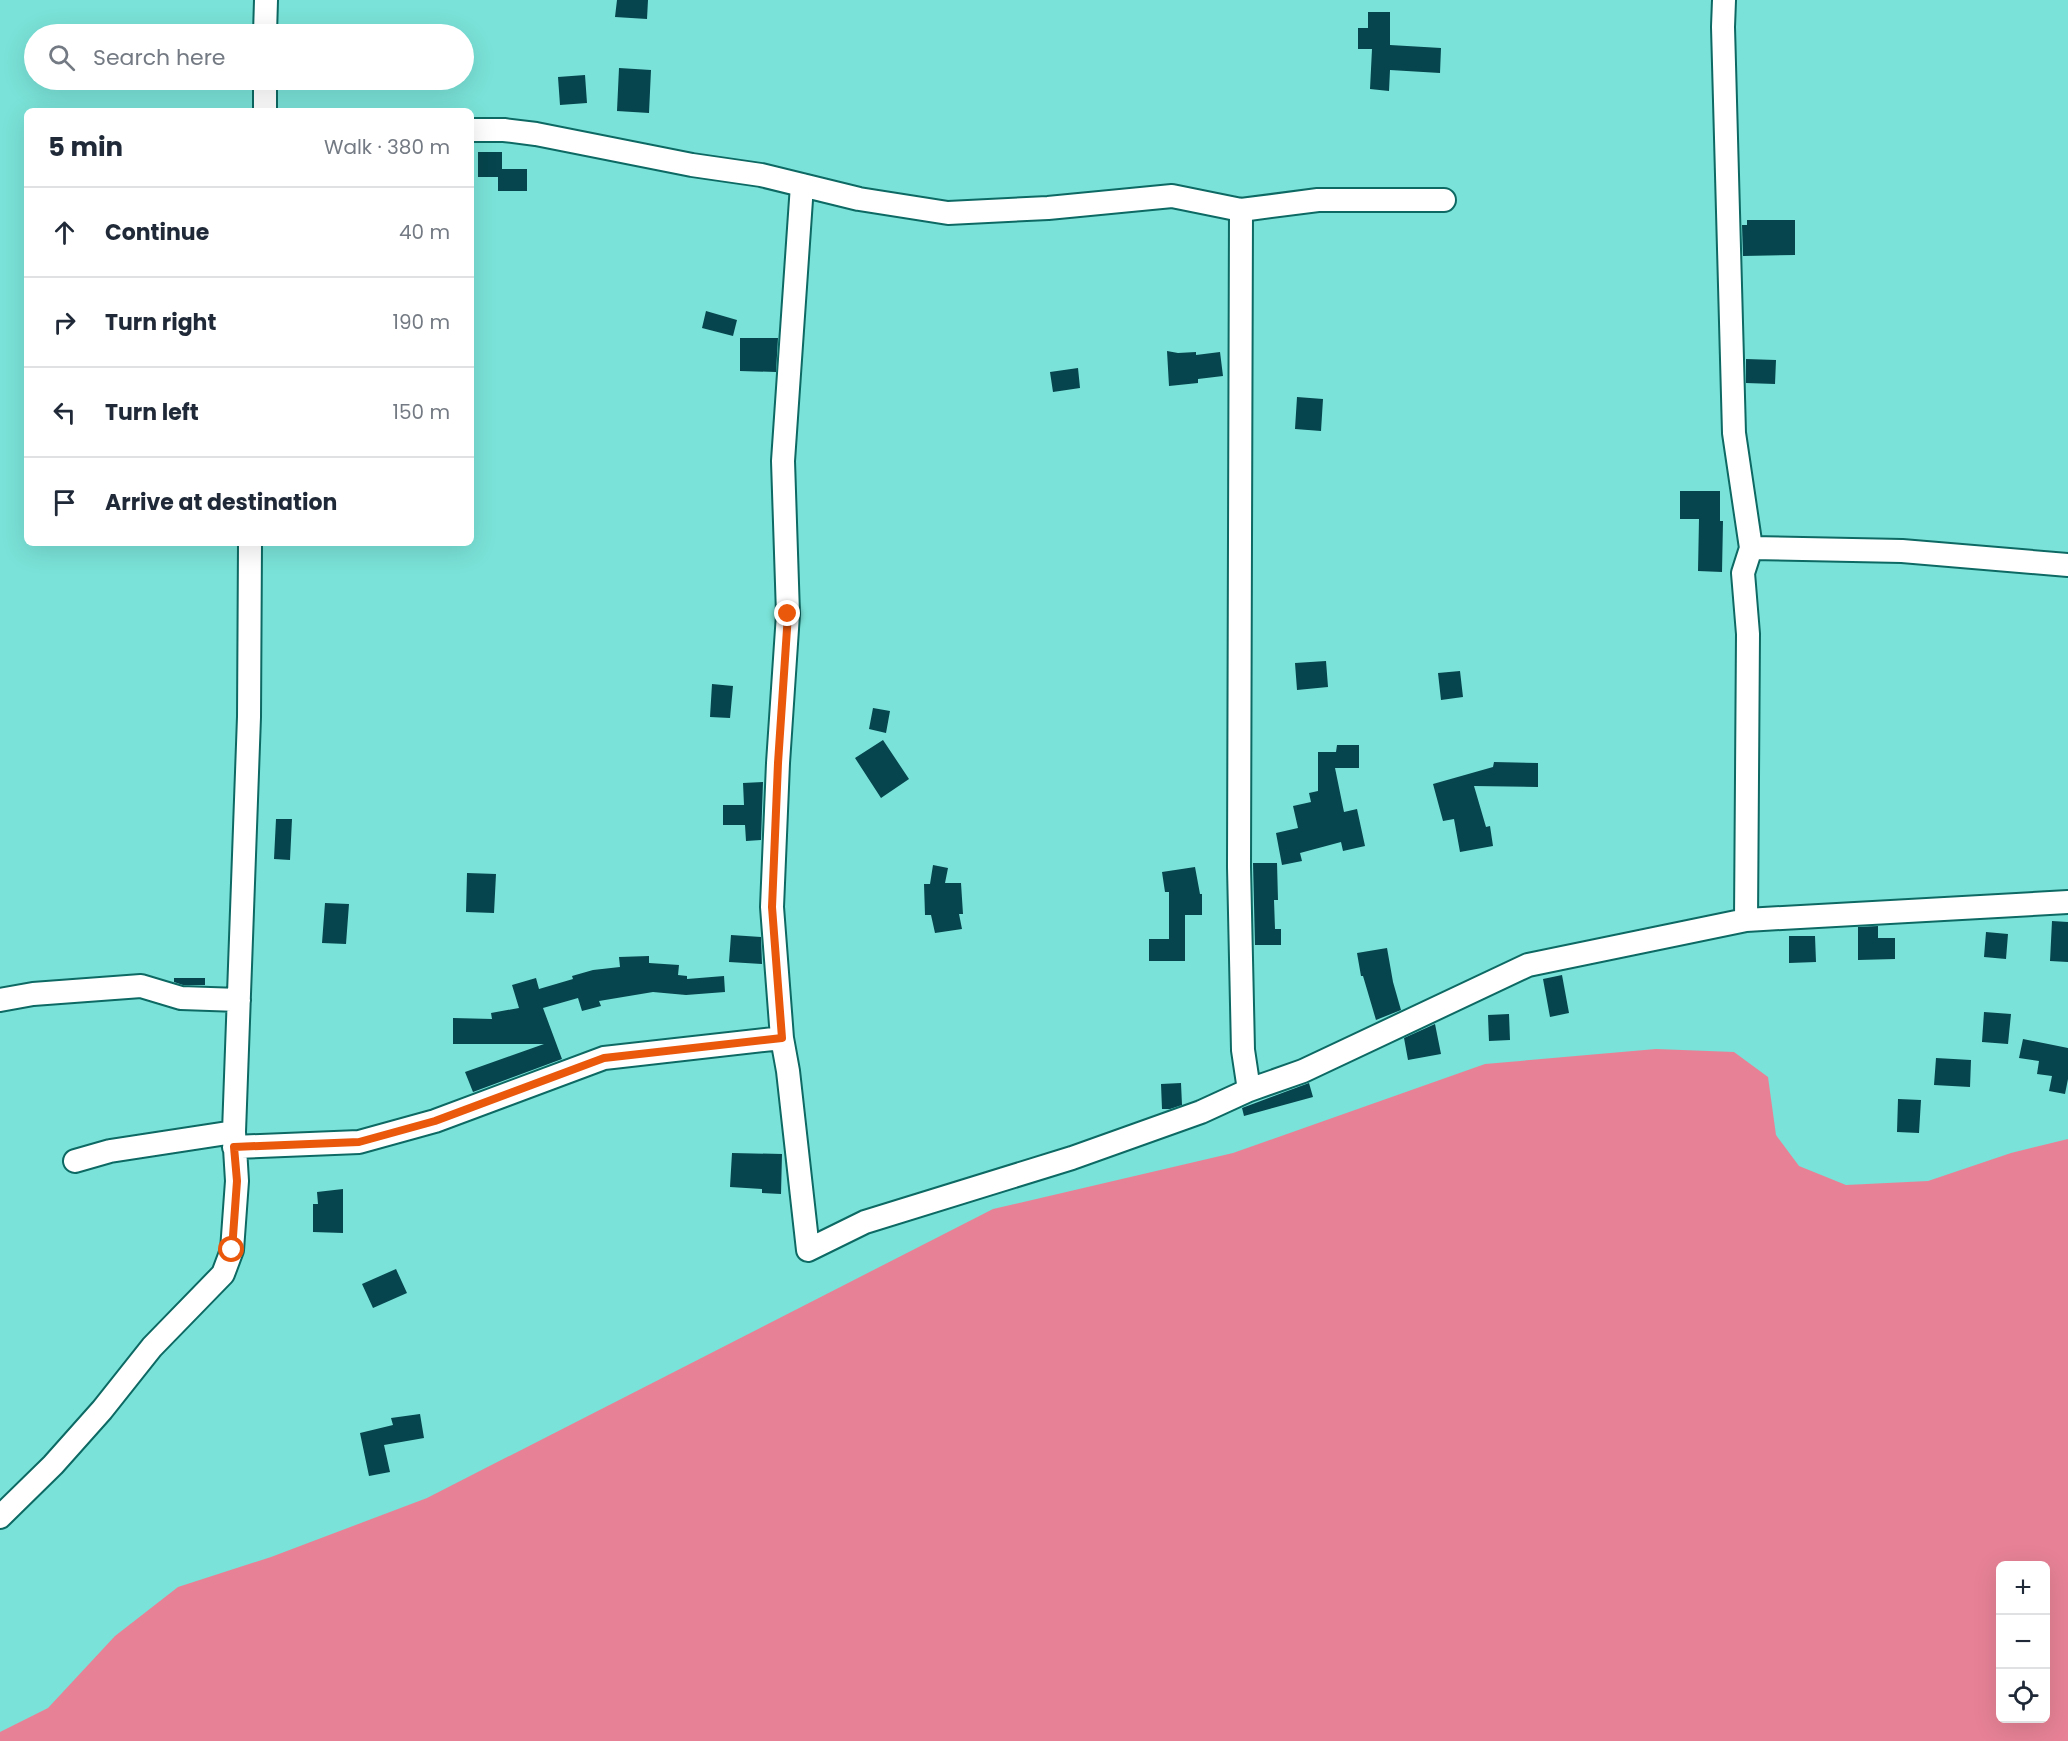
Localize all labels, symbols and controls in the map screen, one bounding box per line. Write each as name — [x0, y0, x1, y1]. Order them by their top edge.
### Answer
search box — [24, 24, 474, 90]
icon: search — [45, 41, 78, 74]
text: Search here — [93, 42, 226, 73]
text: 5 min — [48, 129, 123, 165]
text: Walk · 380 m — [324, 133, 450, 161]
icon: ahead — [48, 216, 81, 249]
text: Continue — [105, 217, 209, 248]
text: 40 m — [399, 218, 450, 246]
icon: right — [48, 306, 81, 339]
text: Turn right — [105, 307, 216, 338]
text: 190 m — [393, 308, 450, 336]
icon: left — [48, 396, 81, 429]
text: Turn left — [105, 397, 199, 428]
text: 150 m — [393, 398, 450, 426]
icon: arrive — [48, 486, 81, 519]
text: Arrive at destination — [105, 487, 337, 518]
route end — [774, 600, 800, 626]
route start — [218, 1236, 244, 1262]
map controls — [1996, 1561, 2050, 1723]
button: + — [1996, 1561, 2050, 1615]
button: − — [1996, 1615, 2050, 1669]
button: locate — [1996, 1669, 2050, 1723]

